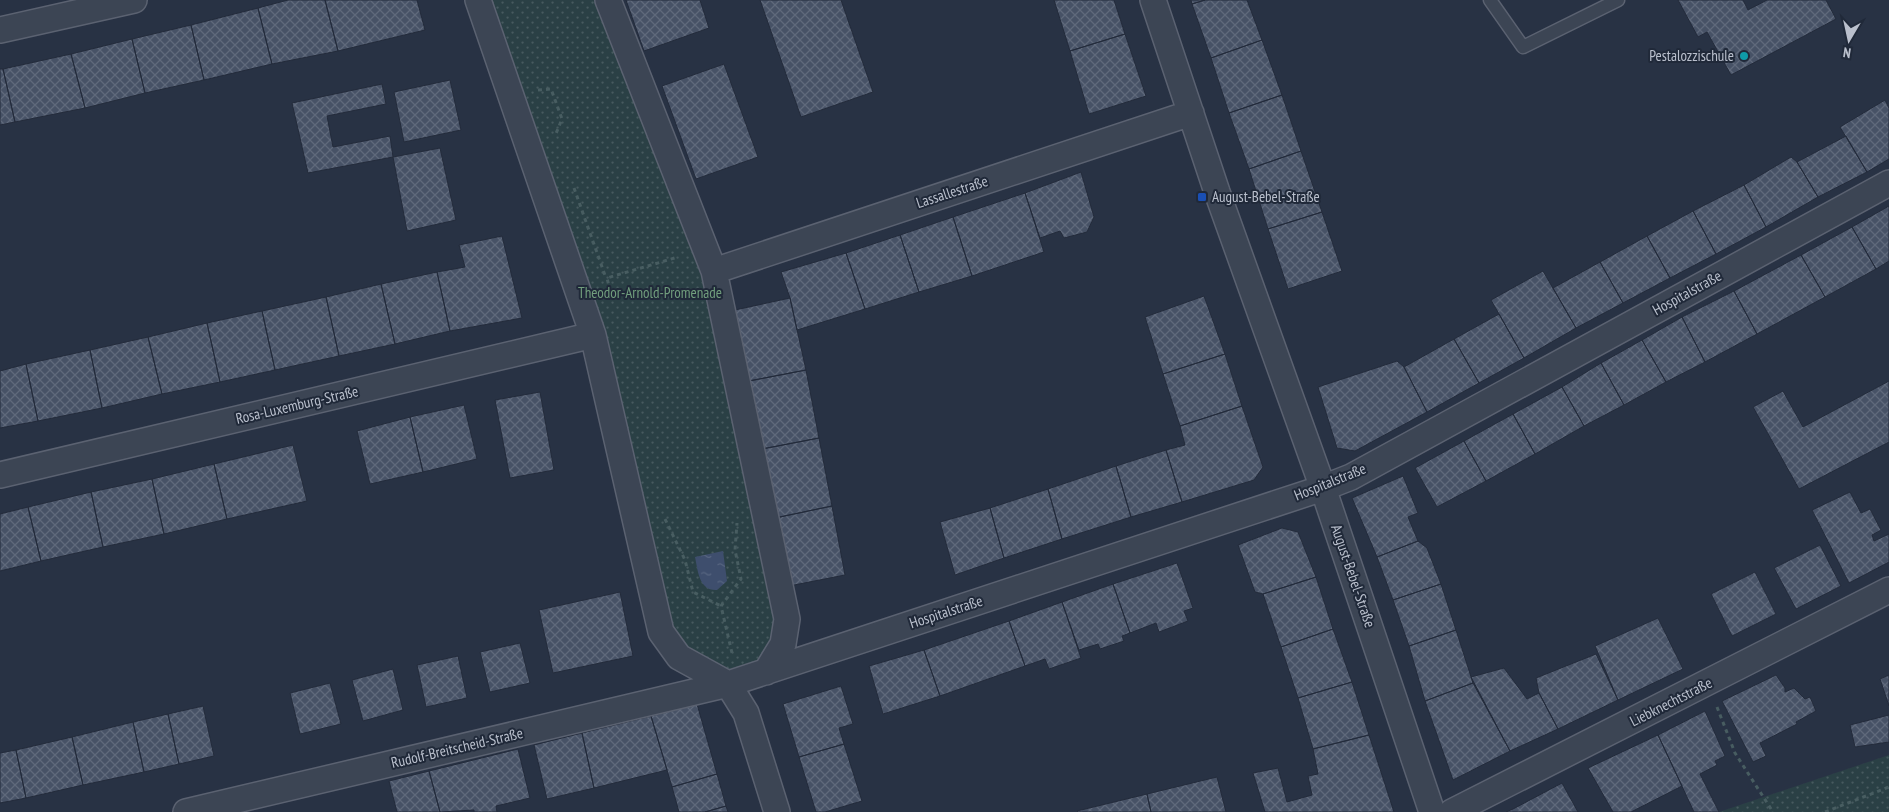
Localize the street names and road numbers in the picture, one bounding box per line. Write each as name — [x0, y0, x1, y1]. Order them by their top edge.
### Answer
street label: Lassallestraße — [914, 171, 990, 212]
street label: Hospitalstraße — [1649, 266, 1725, 319]
street label: Rosa-Luxemburg-Straße — [234, 381, 360, 428]
street label: Hospitalstraße — [1291, 459, 1369, 505]
street label: August-Bebel-Straße — [1327, 522, 1380, 630]
street label: Hospitalstraße — [907, 591, 985, 632]
street label: Liebknechtstraße — [1627, 673, 1715, 730]
street label: Rudolf-Breitscheid-Straße — [389, 723, 525, 772]

